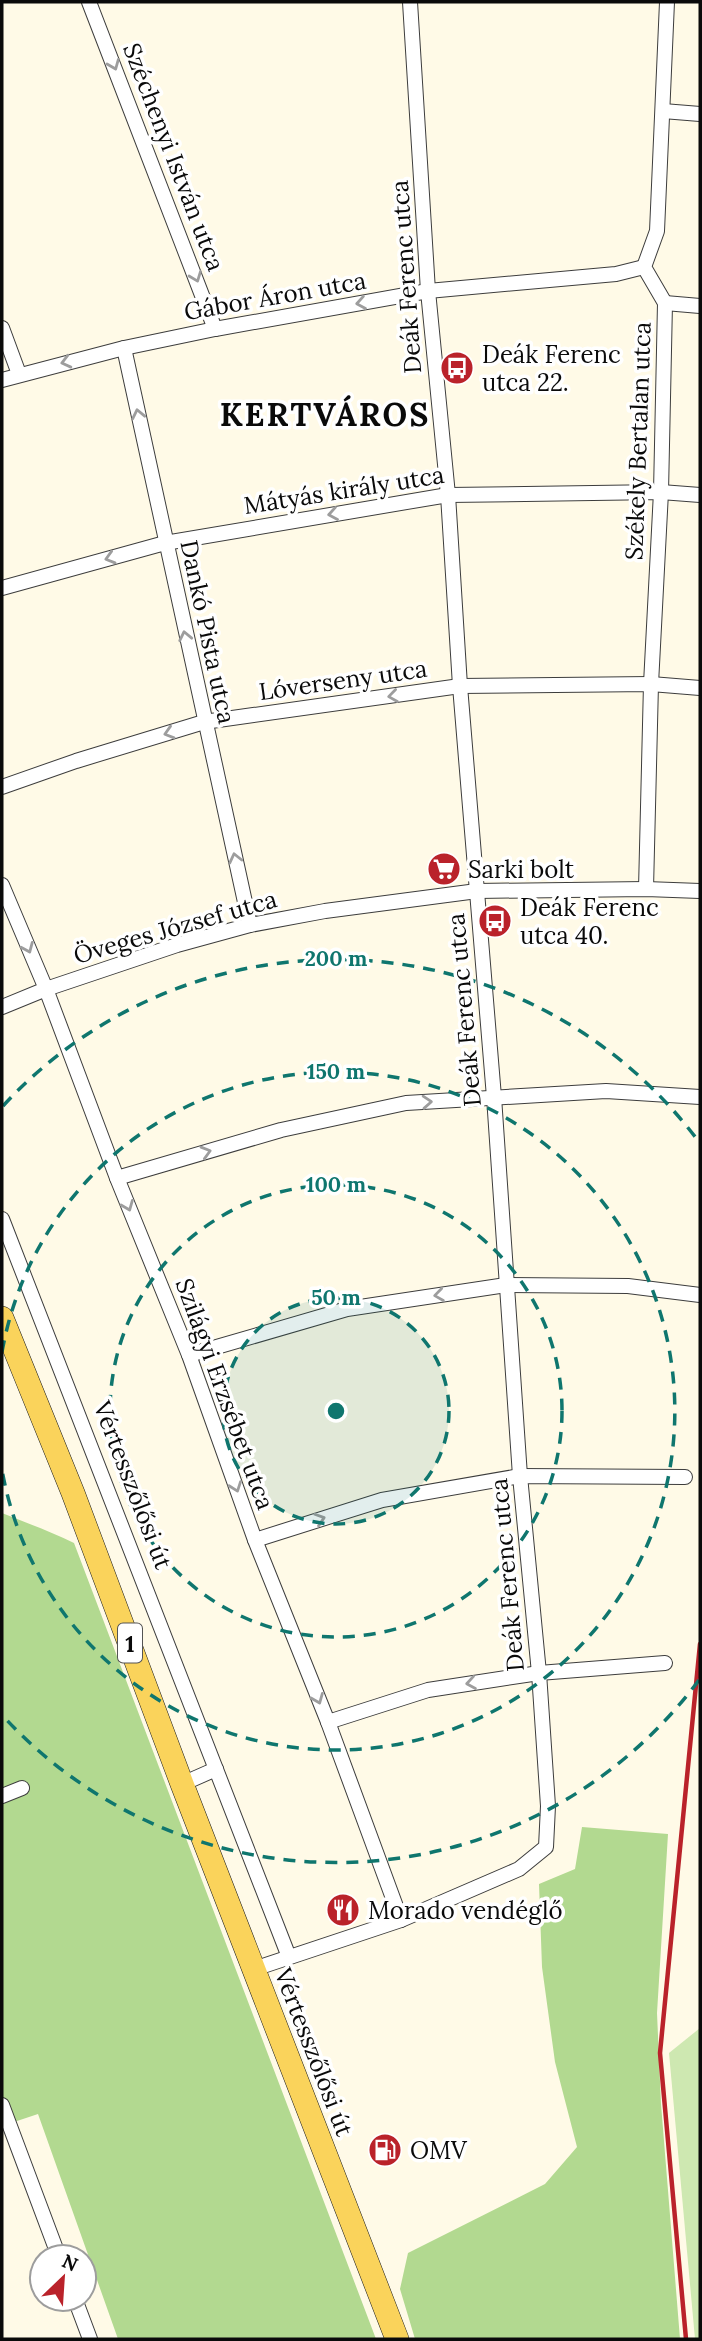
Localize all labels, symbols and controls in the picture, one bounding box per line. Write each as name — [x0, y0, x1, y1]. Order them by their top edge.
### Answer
street label: Széchenyi István utca — [116, 39, 232, 275]
one-way arrow — [106, 58, 120, 70]
street label: Deák Ferenc utca — [384, 179, 428, 375]
street label: Gábor Áron utca — [182, 265, 368, 327]
one-way arrow — [187, 271, 201, 283]
one-way arrow — [355, 295, 367, 310]
street label: Székely Bertalan utca — [618, 321, 658, 561]
place label: Deák Ferenc utca 22. — [482, 339, 621, 398]
bus stop icon: Deák Ferenc utca 22. — [438, 349, 476, 387]
one-way arrow — [60, 354, 72, 369]
district label: KERTVÁROS — [220, 394, 430, 435]
one-way arrow — [131, 408, 146, 420]
street label: Mátyás király utca — [242, 459, 446, 521]
one-way arrow — [327, 506, 339, 521]
street label: Dankó Pista utca — [173, 537, 243, 727]
one-way arrow — [104, 550, 116, 564]
one-way arrow — [179, 630, 194, 642]
street label: Lóverseny utca — [257, 653, 429, 707]
one-way arrow — [387, 688, 399, 703]
one-way arrow — [163, 725, 175, 740]
supermarket icon: Sarki bolt — [425, 850, 463, 888]
one-way arrow — [229, 852, 243, 864]
place label: Sarki bolt — [468, 854, 575, 885]
street label: Öveges József utca — [70, 883, 280, 971]
place label: Deák Ferenc utca 40. — [520, 892, 659, 951]
bus stop icon: Deák Ferenc utca 40. — [476, 902, 514, 940]
street label: Deák Ferenc utca — [440, 912, 488, 1108]
one-way arrow — [20, 941, 34, 953]
text: 200 m — [305, 945, 367, 972]
text: 150 m — [307, 1058, 365, 1085]
one-way arrow — [422, 1094, 433, 1109]
one-way arrow — [200, 1146, 212, 1161]
text: 100 m — [306, 1171, 366, 1198]
one-way arrow — [120, 1198, 134, 1211]
street label: Szilágyi Erzsébet utca — [169, 1274, 281, 1514]
text: 50 m — [311, 1284, 361, 1311]
one-way arrow — [433, 1288, 445, 1303]
street label: Vértesszőlősi út — [86, 1396, 179, 1574]
centre of rings — [324, 1399, 348, 1423]
street label: Deák Ferenc utca — [483, 1477, 531, 1673]
one-way arrow — [228, 1480, 242, 1492]
one-way arrow — [313, 1513, 325, 1528]
road number: 1 — [118, 1624, 142, 1662]
one-way arrow — [465, 1675, 477, 1690]
one-way arrow — [310, 1692, 324, 1704]
restaurant icon: Morado vendéglő — [324, 1891, 362, 1929]
place label: Morado vendéglő — [368, 1895, 563, 1926]
street label: Vértesszőlősi út — [267, 1963, 360, 2141]
fuel station icon: OMV — [366, 2131, 404, 2169]
place label: OMV — [410, 2135, 468, 2166]
north arrow — [28, 2243, 98, 2313]
text: N — [58, 2249, 82, 2277]

